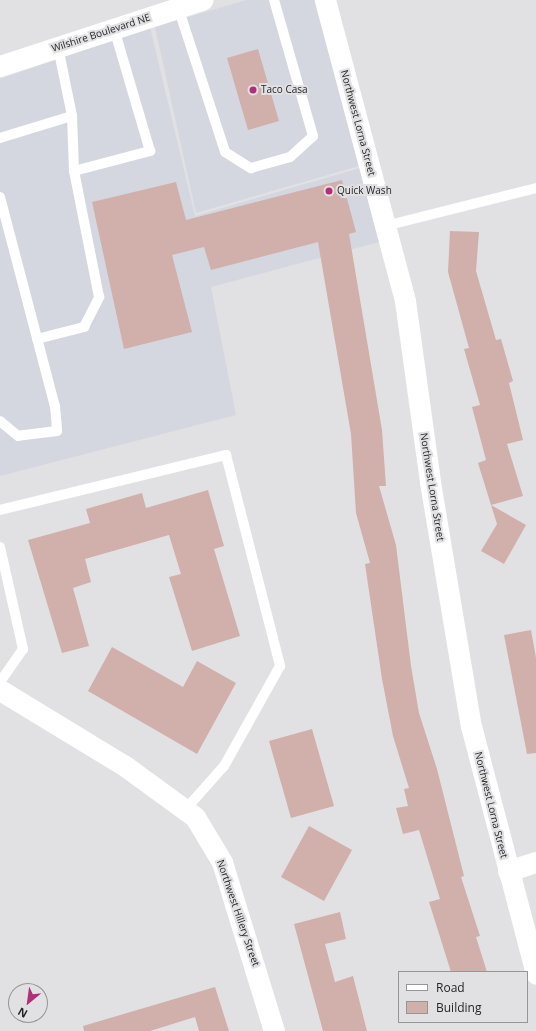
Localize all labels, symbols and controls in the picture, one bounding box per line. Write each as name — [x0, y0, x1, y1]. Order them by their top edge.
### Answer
street label: Wilshire Boulevard NE — [50, 11, 152, 55]
street label: Northwest Lorna Street — [338, 69, 378, 177]
place label: Taco Casa — [261, 84, 308, 96]
marker: Taco Casa — [248, 85, 258, 95]
place label: Quick Wash — [337, 185, 392, 197]
marker: Quick Wash — [324, 186, 334, 196]
street label: Northwest Lorna Street — [418, 432, 446, 542]
street label: Northwest Lorna Street — [472, 751, 510, 859]
street label: Northwest Hillery Street — [214, 858, 262, 968]
legend — [398, 971, 528, 1023]
text: Road — [436, 979, 465, 996]
north arrow — [8, 983, 48, 1023]
text: Building — [436, 999, 481, 1016]
text: N — [15, 1004, 30, 1022]

